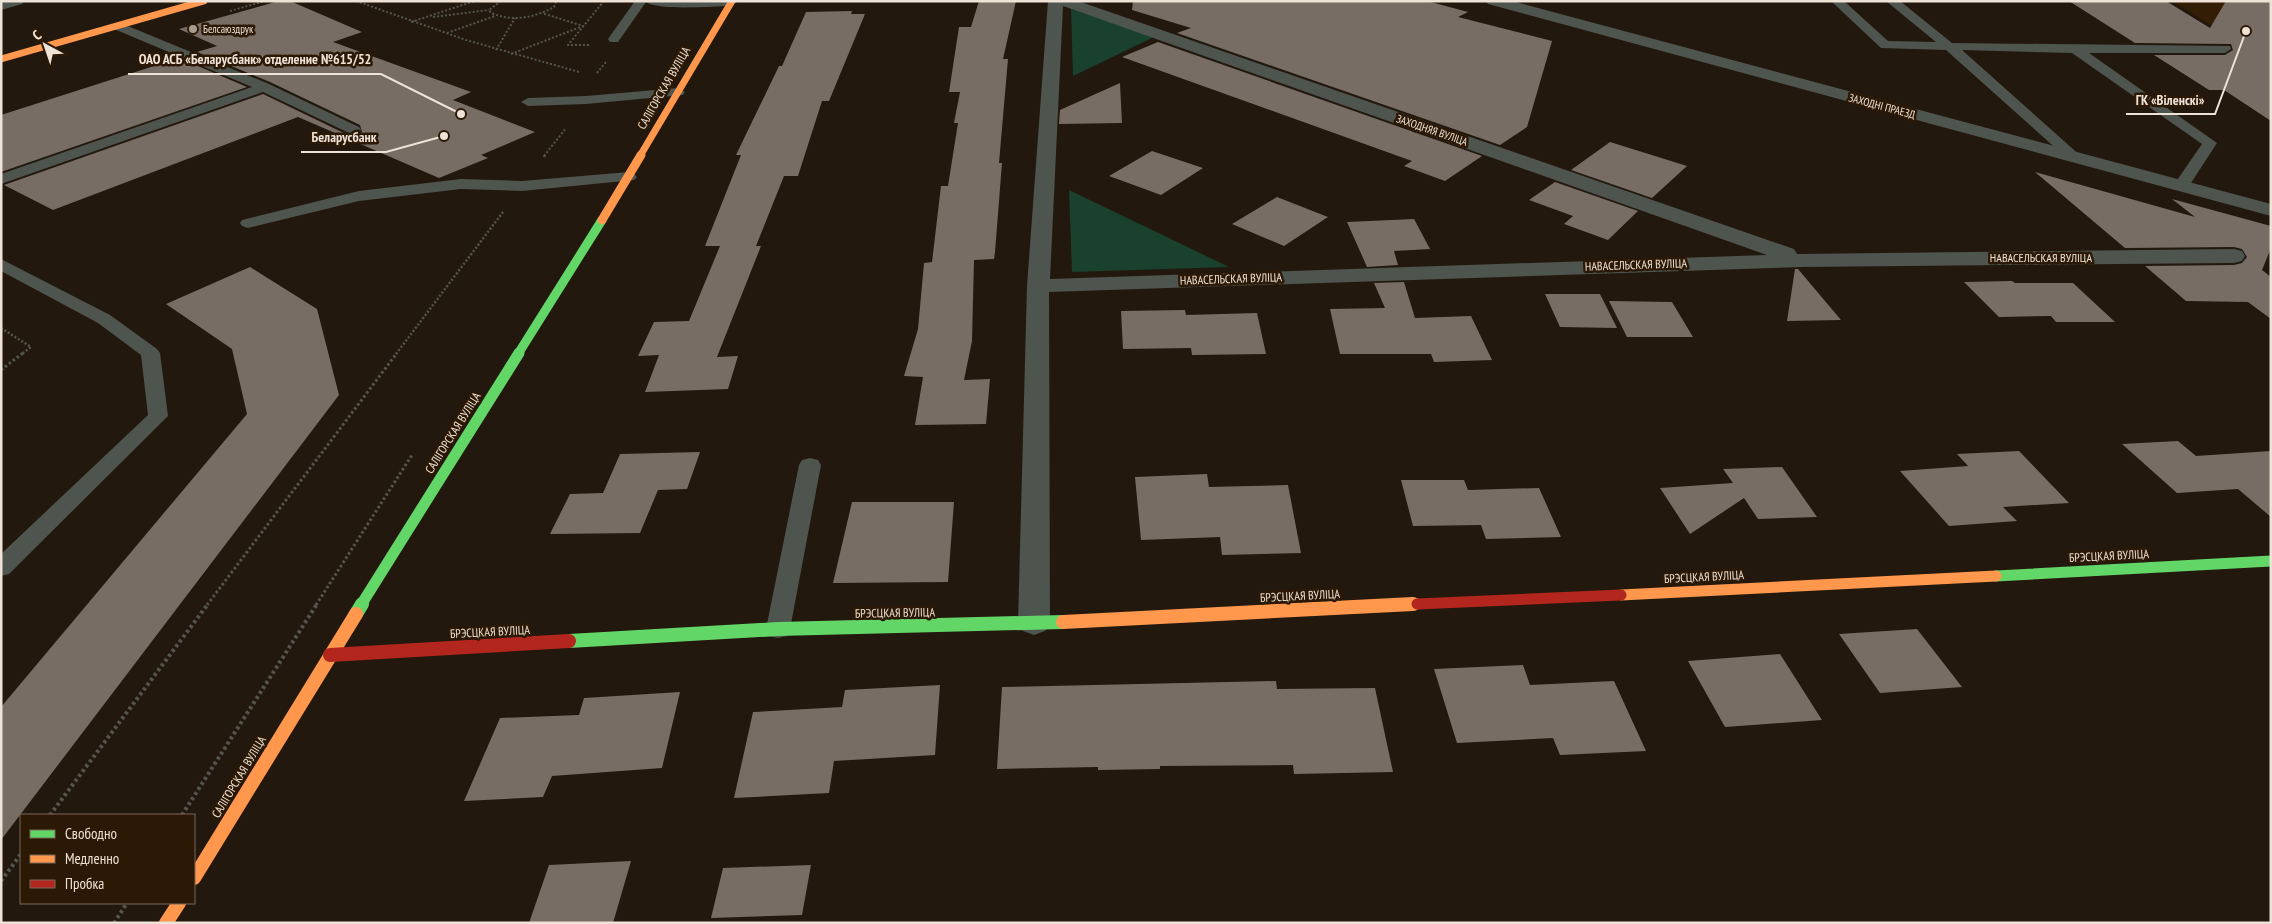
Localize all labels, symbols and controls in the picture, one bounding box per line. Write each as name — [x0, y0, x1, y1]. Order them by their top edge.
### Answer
north arrow — [20, 20, 70, 70]
place label: Белсаюздрук — [203, 22, 254, 36]
marker: Белсаюздрук — [187, 23, 199, 35]
text: С — [28, 26, 45, 44]
street label: САЛІГОРСКАЯ ВУЛІЦА — [634, 44, 693, 132]
callout: ОАО АСБ «Беларусбанк» отделение №615/52 — [128, 45, 381, 74]
text: ОАО АСБ «Беларусбанк» отделение №615/52 — [139, 50, 371, 68]
callout: ГК «Віленскі» — [2126, 85, 2215, 114]
street label: ЗАХОДНІ ПРАЕЗД — [1847, 90, 1917, 122]
text: ГК «Віленскі» — [2136, 91, 2205, 109]
street label: ЗАХОДНЯЯ ВУЛІЦА — [1394, 111, 1470, 149]
callout: Беларусбанк — [301, 123, 386, 152]
text: Беларусбанк — [312, 128, 377, 146]
street label: НАВАСЕЛЬСКАЯ ВУЛІЦА — [1990, 250, 2092, 265]
street label: НАВАСЕЛЬСКАЯ ВУЛІЦА — [1585, 255, 1688, 274]
street label: НАВАСЕЛЬСКАЯ ВУЛІЦА — [1180, 269, 1283, 288]
street label: САЛІГОРСКАЯ ВУЛІЦА — [422, 389, 484, 476]
street label: БРЭСЦКАЯ ВУЛІЦА — [2069, 546, 2150, 565]
street label: БРЭСЦКАЯ ВУЛІЦА — [1664, 567, 1745, 586]
street label: БРЭСЦКАЯ ВУЛІЦА — [1260, 586, 1341, 605]
street label: БРЭСЦКАЯ ВУЛІЦА — [855, 604, 936, 621]
street label: БРЭСЦКАЯ ВУЛІЦА — [450, 622, 531, 641]
street label: САЛІГОРСКАЯ ВУЛІЦА — [208, 733, 269, 820]
legend — [20, 814, 195, 904]
text: Свободно — [65, 824, 117, 843]
text: Медленно — [65, 849, 119, 868]
text: Пробка — [65, 874, 104, 893]

